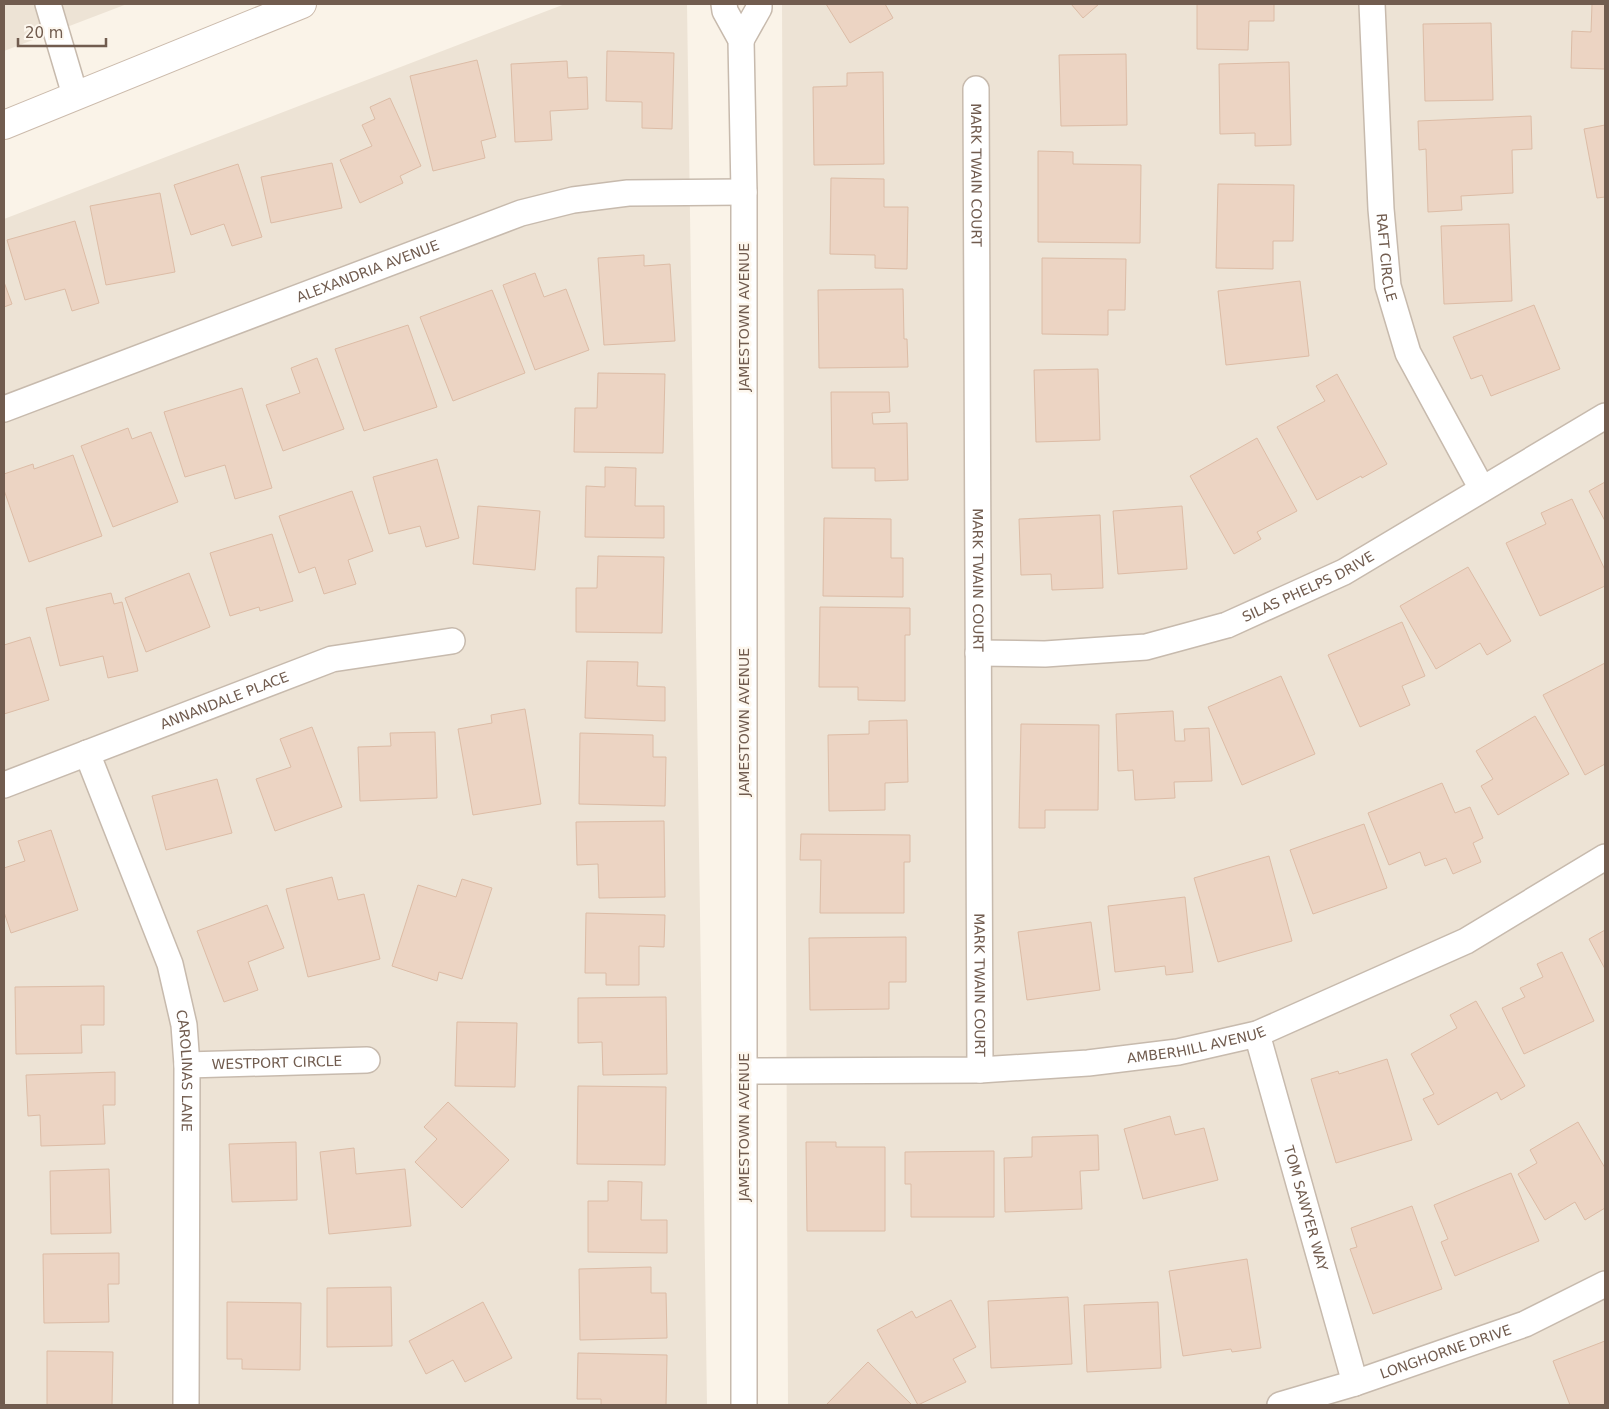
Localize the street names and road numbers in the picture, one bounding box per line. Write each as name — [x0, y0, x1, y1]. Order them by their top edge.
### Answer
street label: MARK TWAIN COURT — [968, 103, 985, 247]
street label: RAFT CIRCLE — [1373, 213, 1400, 304]
street label: ALEXANDRIA AVENUE — [294, 237, 441, 305]
street label: JAMESTOWN AVENUE — [736, 243, 752, 392]
street label: MARK TWAIN COURT — [970, 508, 986, 652]
street label: SILAS PHELPS DRIVE — [1240, 548, 1377, 625]
street label: JAMESTOWN AVENUE — [736, 648, 752, 797]
street label: ANNANDALE PLACE — [158, 668, 291, 732]
street label: MARK TWAIN COURT — [971, 913, 988, 1057]
street label: CAROLINAS LANE — [173, 1008, 195, 1132]
street label: AMBERHILL AVENUE — [1126, 1023, 1268, 1066]
street label: WESTPORT CIRCLE — [211, 1053, 343, 1072]
street label: JAMESTOWN AVENUE — [736, 1053, 752, 1202]
street label: TOM SAWYER WAY — [1280, 1143, 1331, 1273]
street label: LONGHORNE DRIVE — [1378, 1321, 1513, 1382]

